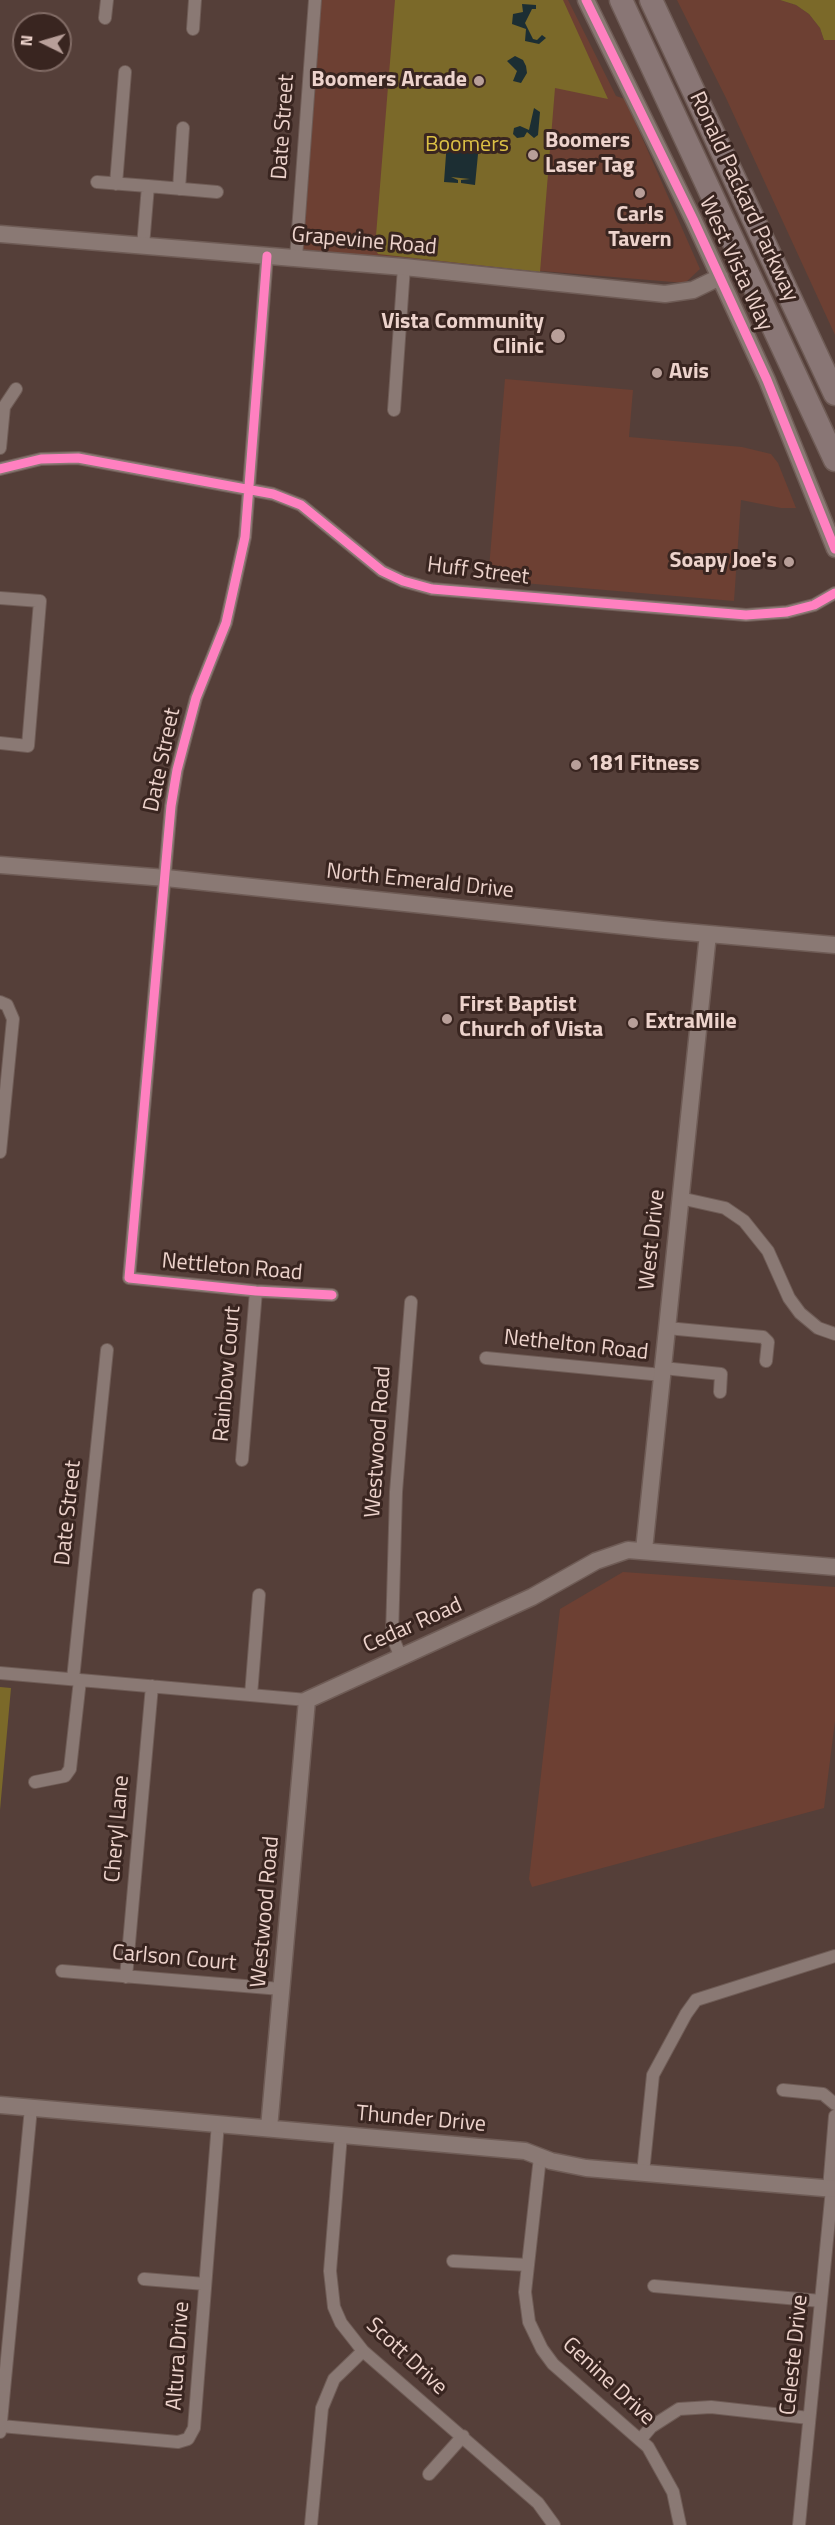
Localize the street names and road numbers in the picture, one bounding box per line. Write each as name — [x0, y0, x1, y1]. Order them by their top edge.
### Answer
street label: Date Street — [267, 73, 301, 181]
street label: Ronald Packard Parkway — [683, 88, 803, 306]
street label: West Vista Way — [692, 193, 778, 335]
street label: Grapevine Road — [290, 223, 438, 261]
street label: Huff Street — [425, 553, 531, 591]
street label: Date Street — [139, 706, 187, 814]
street label: North Emerald Drive — [325, 859, 515, 905]
street label: West Drive — [635, 1188, 671, 1292]
street label: Nettleton Road — [161, 1249, 303, 1287]
street label: Rainbow Court — [209, 1305, 247, 1443]
street label: Nethelton Road — [502, 1325, 650, 1367]
street label: Westwood Road — [361, 1365, 397, 1519]
street label: Date Street — [50, 1459, 88, 1567]
street label: Cedar Road — [359, 1592, 467, 1660]
street label: Cheryl Lane — [100, 1774, 136, 1884]
street label: Westwood Road — [246, 1835, 286, 1989]
street label: Carlson Court — [111, 1940, 237, 1978]
street label: Thunder Drive — [355, 2101, 487, 2139]
street label: Celeste Drive — [776, 2293, 814, 2417]
street label: Altura Drive — [162, 2301, 196, 2411]
street label: Scott Drive — [360, 2313, 452, 2401]
street label: Genine Drive — [556, 2332, 660, 2432]

